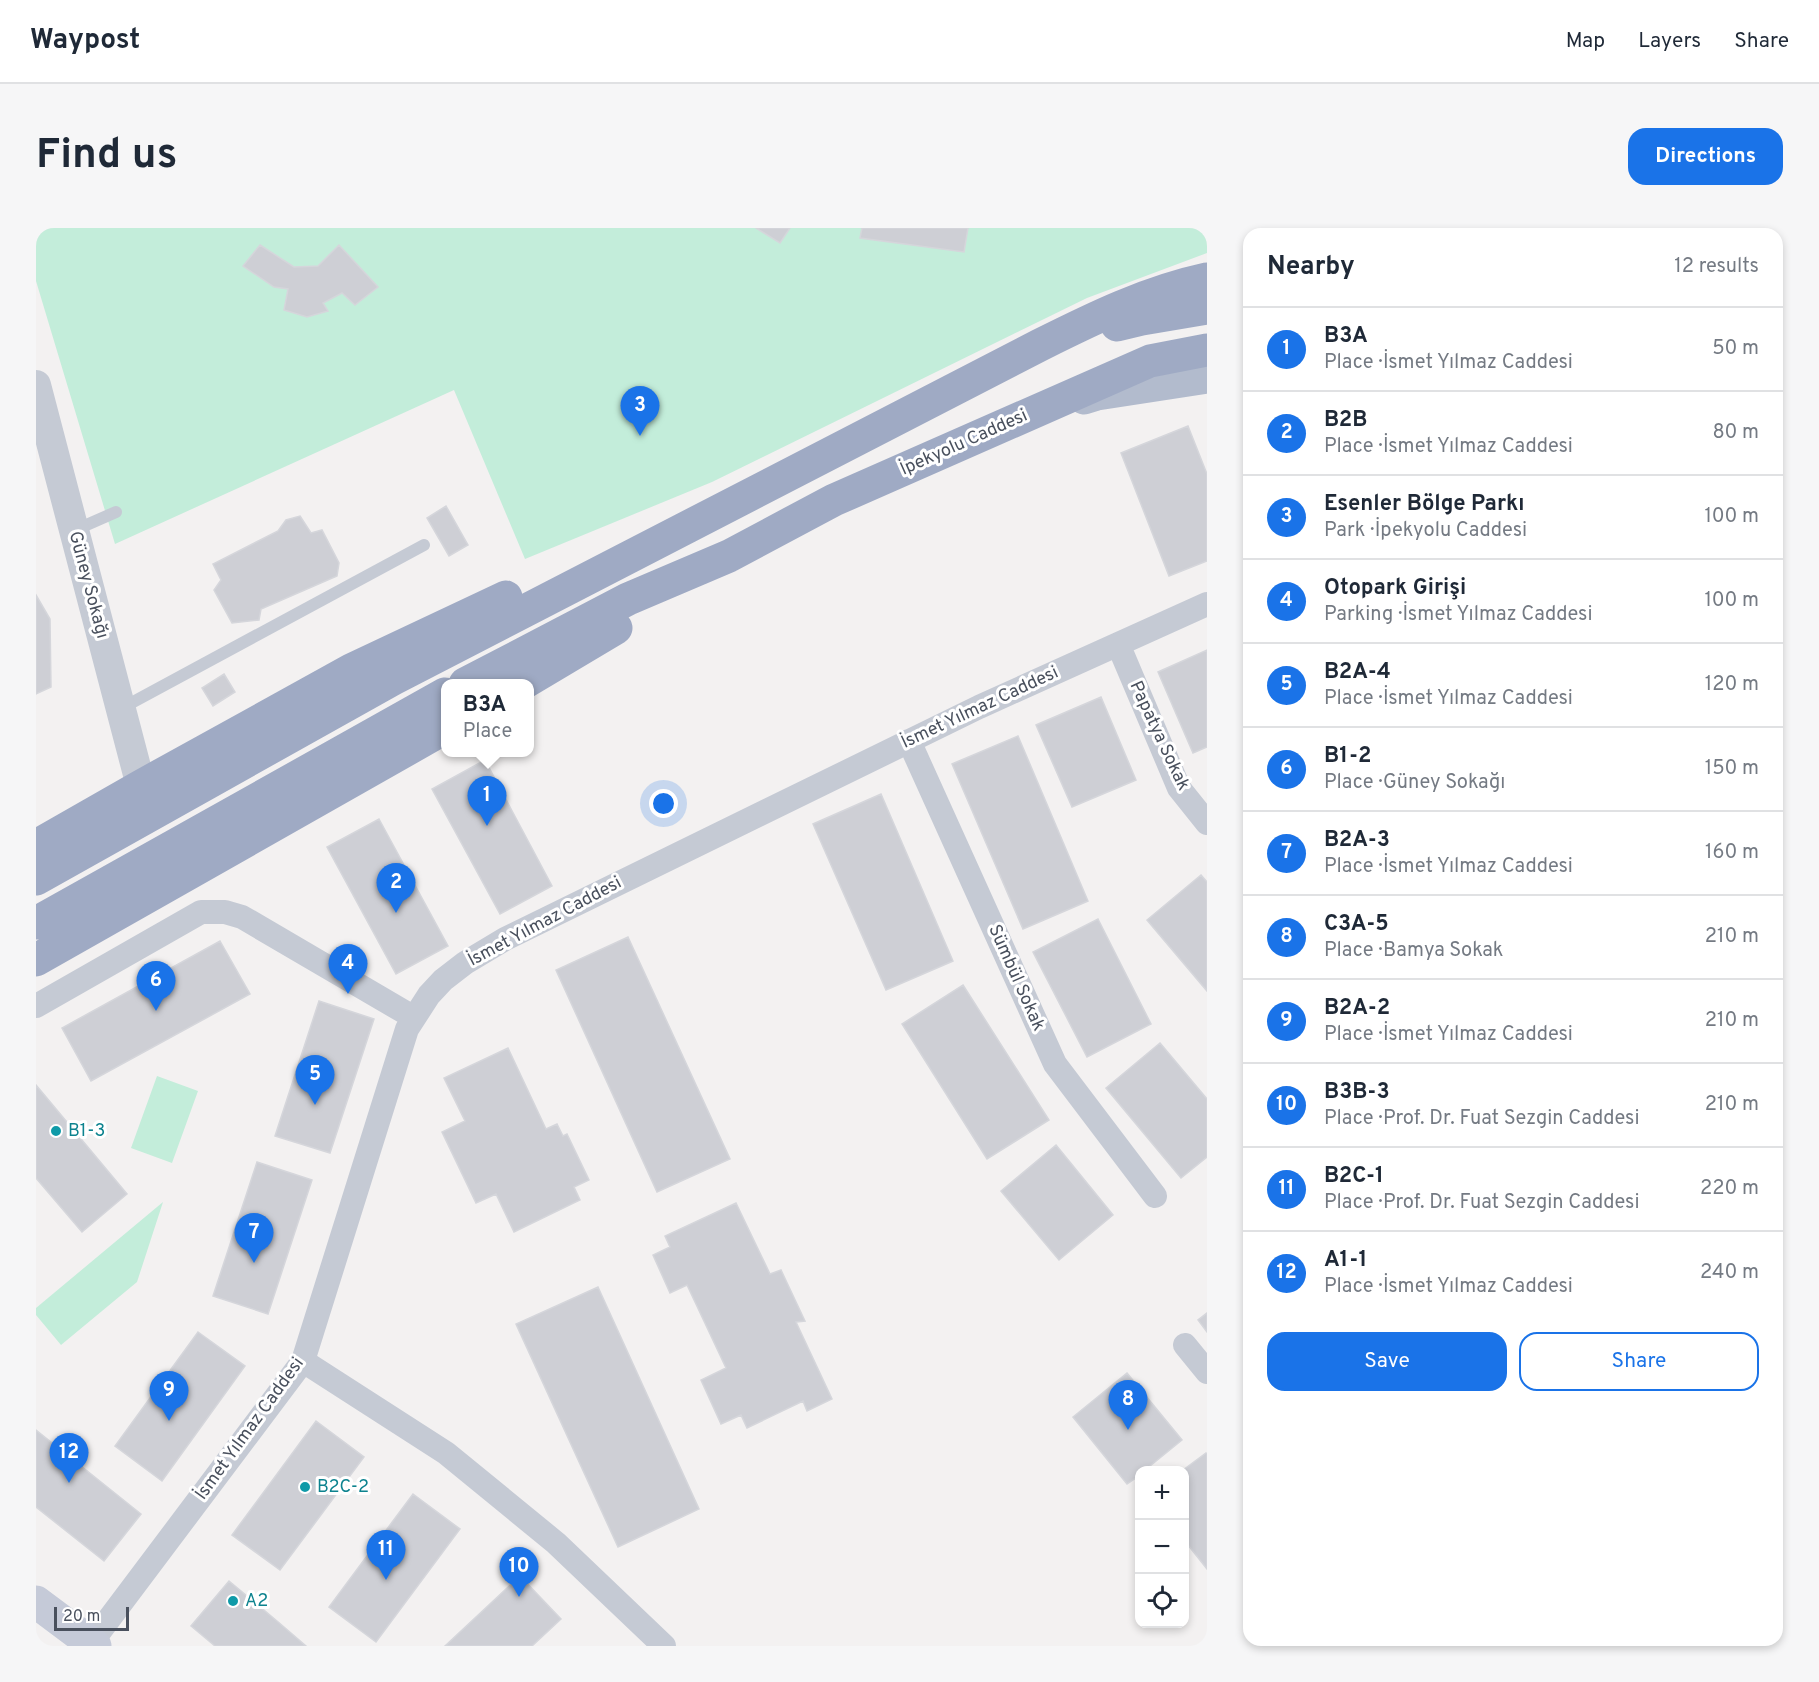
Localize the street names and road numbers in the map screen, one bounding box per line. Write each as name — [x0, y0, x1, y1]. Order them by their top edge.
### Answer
street label: İpekyolu Caddesi — [896, 403, 1031, 481]
street label: Güney Sokağı — [63, 529, 113, 641]
street label: İsmet Yılmaz Caddesi — [897, 660, 1062, 755]
street label: Papatya Sokak — [1124, 678, 1194, 794]
street label: İsmet Yılmaz Caddesi — [463, 870, 626, 972]
street label: Sümbül Sokak — [982, 921, 1050, 1035]
street label: İsmet Yılmaz Caddesi — [189, 1352, 310, 1505]

